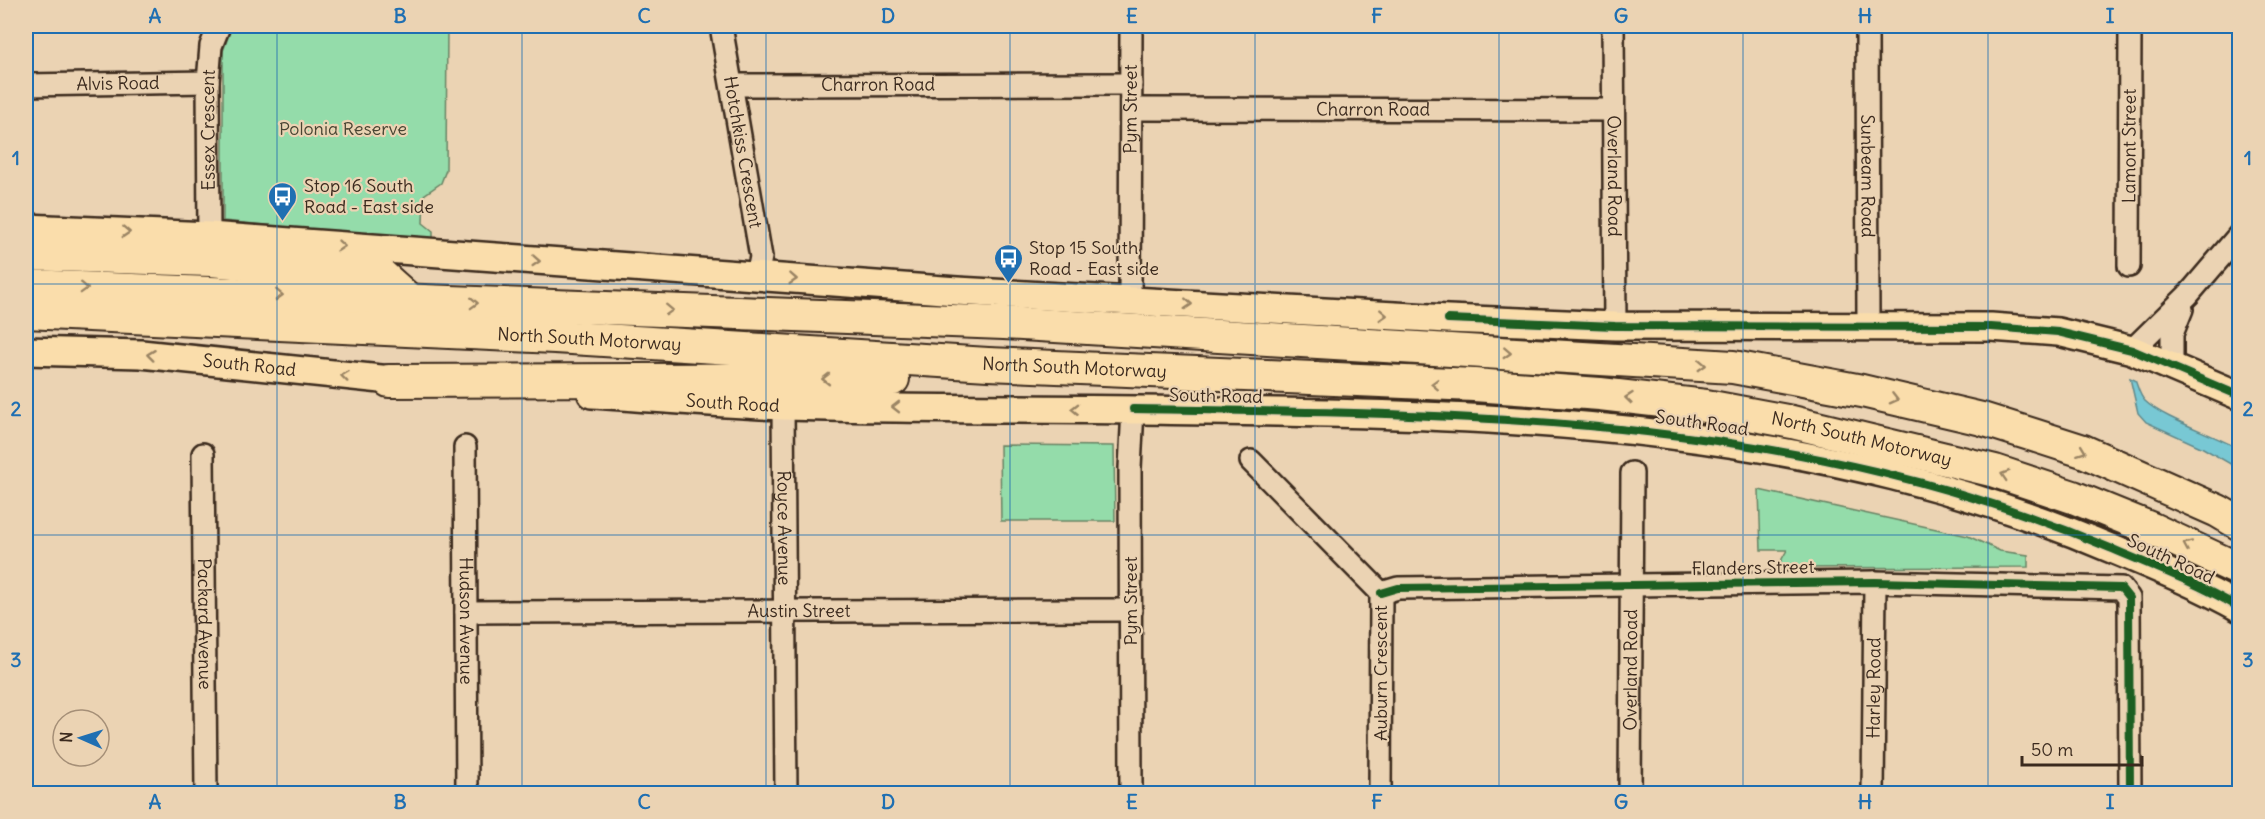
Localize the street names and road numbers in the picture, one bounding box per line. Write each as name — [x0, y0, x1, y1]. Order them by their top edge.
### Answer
street label: Pym Street — [1119, 64, 1142, 154]
street label: Essex Crescent — [196, 68, 220, 191]
street label: Alvis Road — [76, 71, 160, 95]
street label: Charron Road — [821, 72, 936, 96]
street label: Hotchkiss Crescent — [719, 74, 768, 230]
street label: Lamont Street — [2117, 89, 2141, 203]
street label: Charron Road — [1316, 97, 1431, 121]
street label: Sunbeam Road — [1856, 114, 1880, 238]
street label: Overland Road — [1603, 115, 1626, 237]
street label: North South Motorway — [497, 322, 682, 356]
street label: South Road — [202, 348, 298, 381]
street label: North South Motorway — [982, 352, 1167, 383]
street label: South Road — [1169, 383, 1263, 408]
street label: South Road — [685, 389, 780, 417]
street label: South Road — [1654, 405, 1750, 440]
street label: North South Motorway — [1770, 406, 1954, 471]
street label: Royce Avenue — [772, 470, 796, 586]
street label: South Road — [2124, 528, 2219, 589]
street label: Flanders Street — [1691, 555, 1815, 580]
street label: Pym Street — [1119, 556, 1142, 646]
street label: Hudson Avenue — [455, 557, 478, 685]
street label: Packard Avenue — [193, 558, 217, 690]
street label: Austin Street — [747, 599, 851, 622]
street label: Auburn Crescent — [1369, 605, 1392, 741]
street label: Overland Road — [1618, 609, 1642, 731]
street label: Harley Road — [1862, 637, 1885, 739]

